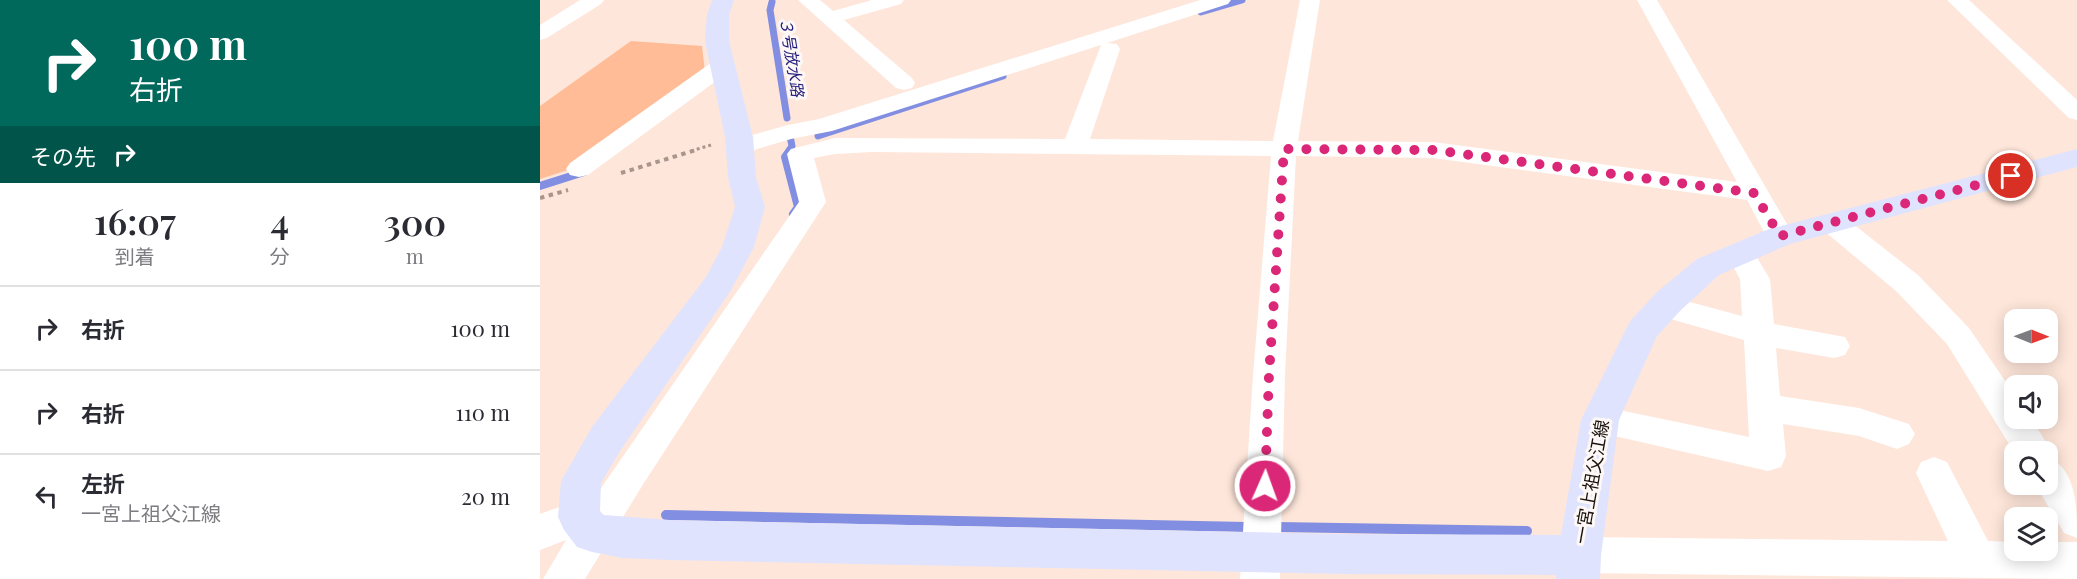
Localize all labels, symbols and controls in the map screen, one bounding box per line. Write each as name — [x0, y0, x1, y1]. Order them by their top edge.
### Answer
text: 100 m — [129, 15, 247, 71]
water label: ３号放水路 — [776, 16, 809, 100]
icon: right — [30, 24, 108, 102]
text: 右折 — [129, 71, 183, 107]
icon: right — [108, 138, 141, 171]
text: その先 — [30, 141, 96, 171]
pin — [1985, 150, 2036, 201]
icon: arrive — [1994, 159, 2027, 192]
text: 16:07 — [94, 196, 176, 244]
text: 4 — [270, 196, 289, 244]
text: 300 — [384, 197, 446, 245]
text: 到着 — [115, 242, 155, 269]
text: 分 — [270, 242, 290, 269]
text: m — [406, 242, 424, 269]
north arrow — [2004, 309, 2058, 363]
map controls — [2004, 309, 2058, 561]
icon: right — [30, 312, 63, 345]
text: 100 m — [450, 313, 510, 343]
text: 右折 — [81, 314, 125, 344]
button: sound — [2004, 375, 2058, 429]
icon: right — [30, 396, 63, 429]
text: 110 m — [456, 397, 510, 427]
text: 右折 — [81, 398, 125, 428]
street label: 一宮上祖父江線 — [1568, 418, 1614, 546]
button: search — [2004, 441, 2058, 495]
position arrow — [1233, 454, 1297, 518]
text: 左折 — [81, 468, 125, 498]
icon: left — [30, 480, 63, 513]
text: 20 m — [461, 481, 510, 511]
text: 一宮上祖父江線 — [81, 499, 221, 526]
button: layers — [2004, 507, 2058, 561]

